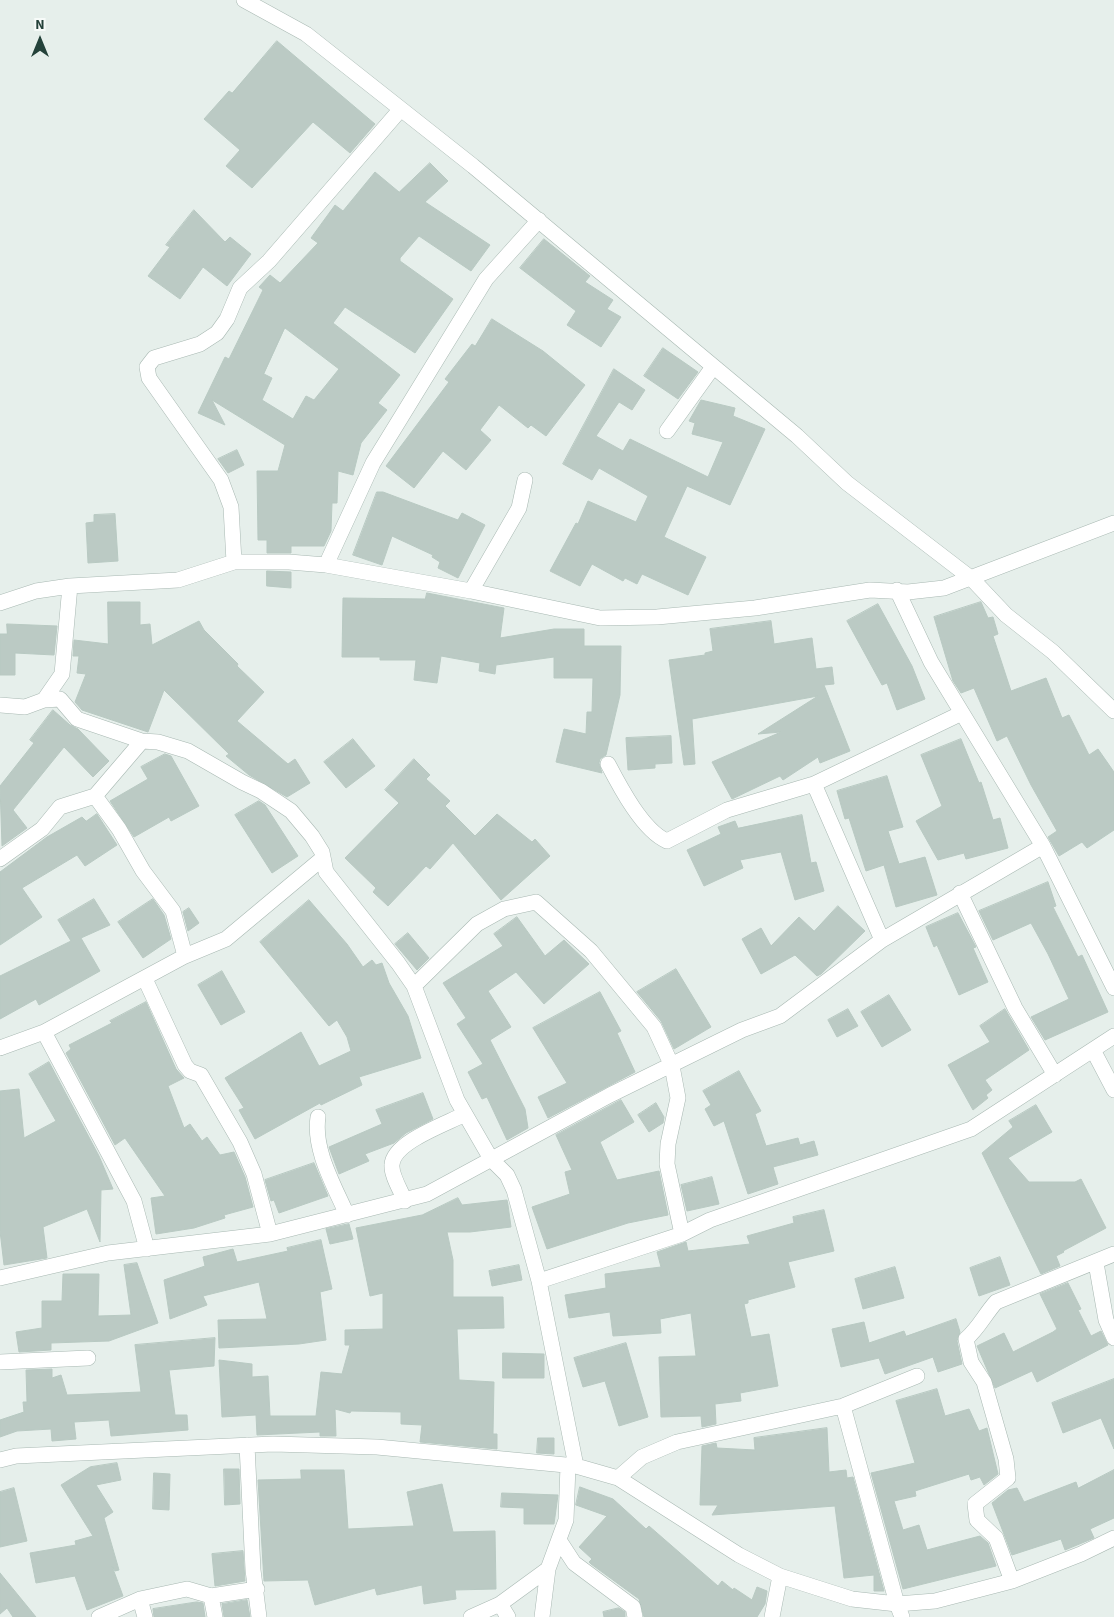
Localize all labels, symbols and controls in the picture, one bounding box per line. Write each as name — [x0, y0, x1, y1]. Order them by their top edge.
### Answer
north arrow — [15, 15, 65, 65]
text: N — [35, 15, 45, 35]

